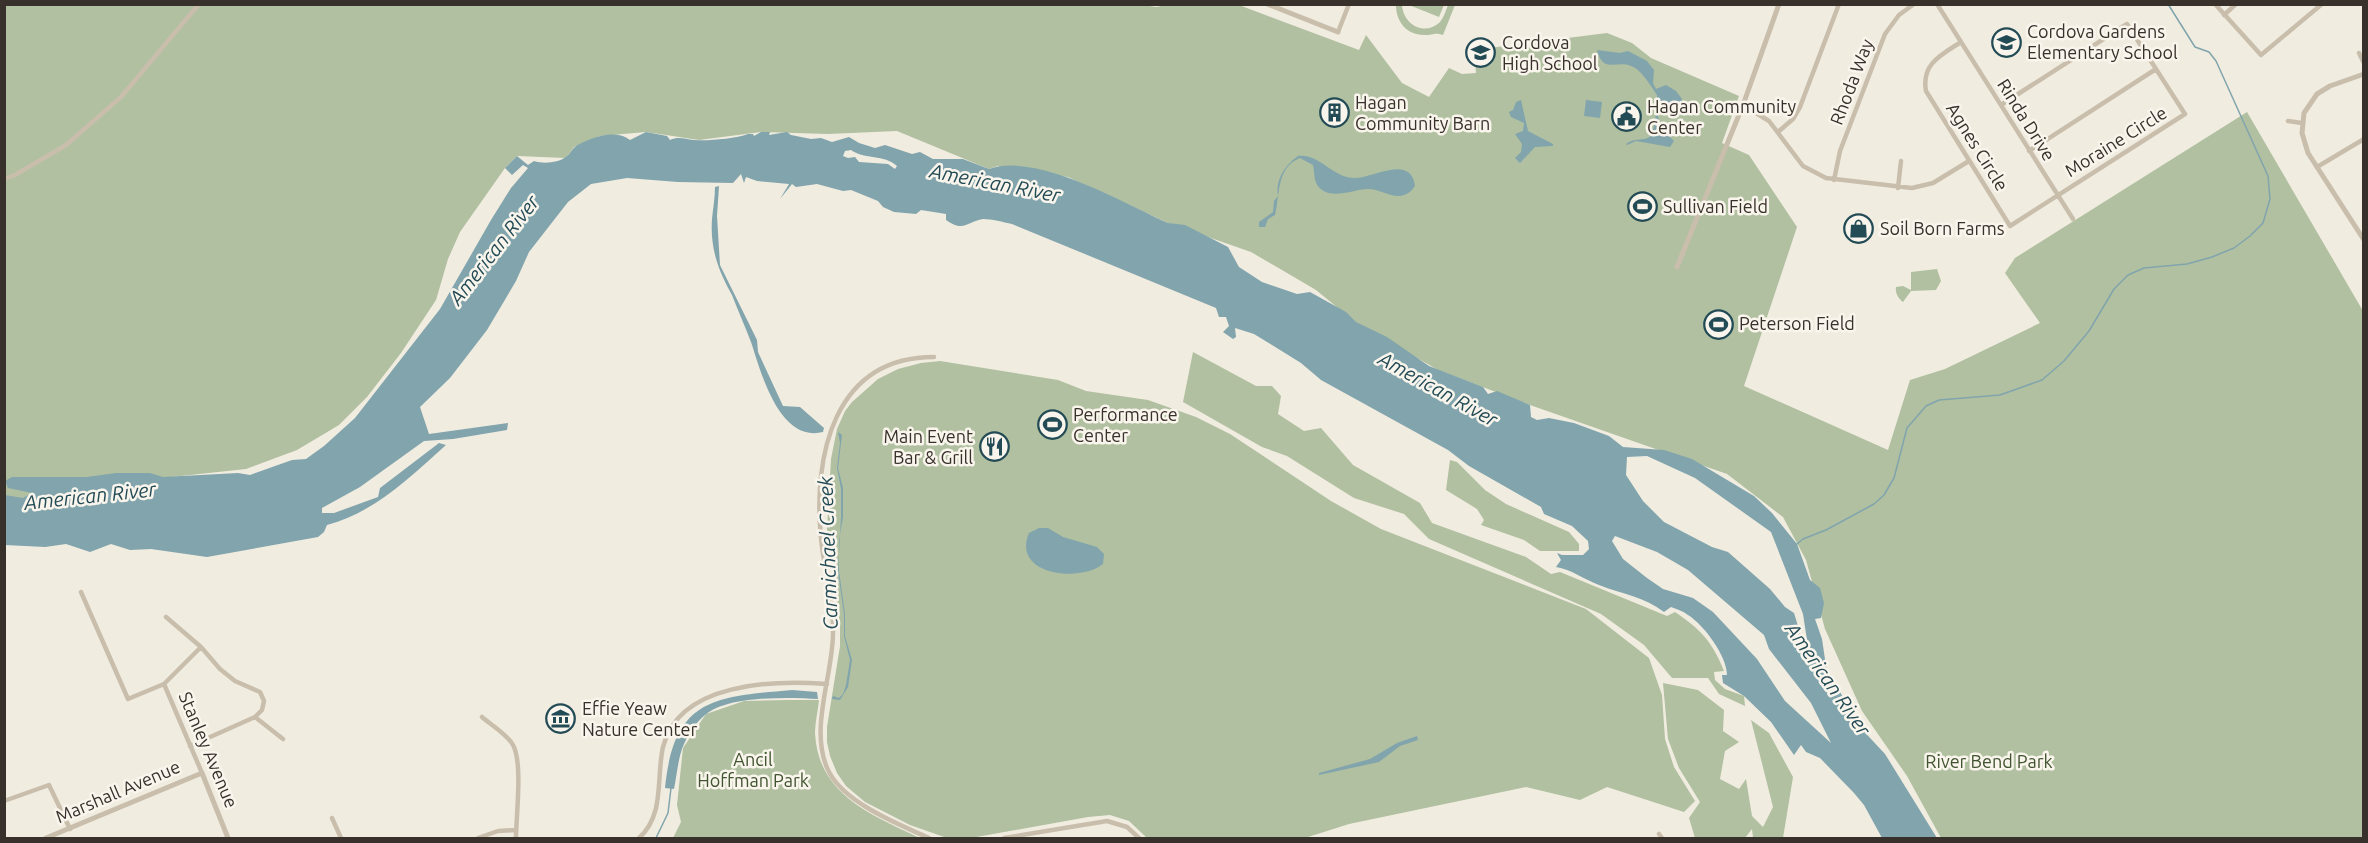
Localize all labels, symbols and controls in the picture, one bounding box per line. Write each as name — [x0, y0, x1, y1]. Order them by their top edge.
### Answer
place label: Cordova Gardens Elementary School — [2027, 21, 2178, 62]
school or university icon: Cordova Gardens Elementary School — [1990, 26, 2022, 58]
place label: Cordova High School — [1502, 32, 1598, 73]
street label: Rhoda Way — [1826, 36, 1877, 127]
school or university icon: Cordova High School — [1465, 37, 1497, 69]
street label: Rinda Drive — [1994, 75, 2060, 164]
place label: Hagan Community Barn — [1355, 92, 1490, 133]
place label: Hagan Community Center — [1647, 96, 1796, 137]
building icon: Hagan Community Barn — [1318, 97, 1350, 129]
street label: Agnes Circle — [1943, 99, 2013, 194]
public building icon: Hagan Community Center — [1610, 101, 1642, 133]
street label: Moraine Circle — [2061, 102, 2170, 180]
water label: American River — [927, 158, 1064, 207]
water label: American River — [443, 189, 544, 310]
sports icon: Sullivan Field — [1626, 191, 1658, 223]
place label: Sullivan Field — [1663, 196, 1768, 216]
shop icon: Soil Born Farms — [1843, 213, 1875, 245]
place label: Soil Born Farms — [1880, 218, 2005, 238]
sports icon: Peterson Field — [1702, 308, 1734, 340]
place label: Peterson Field — [1739, 313, 1855, 333]
water label: American River — [1374, 346, 1503, 431]
place label: Performance Center — [1073, 404, 1178, 445]
sports icon: Performance Center — [1036, 409, 1068, 441]
place label: Main Event Bar & Grill — [883, 426, 973, 467]
restaurant icon: Main Event Bar & Grill — [978, 431, 1010, 463]
water label: Carmichael Creek — [813, 475, 842, 630]
water label: American River — [22, 477, 158, 514]
water label: American River — [1780, 617, 1877, 741]
street label: Stanley Avenue — [175, 689, 242, 811]
place label: Effie Yeaw Nature Center — [582, 698, 698, 739]
museum icon: Effie Yeaw Nature Center — [545, 703, 577, 735]
park label: Ancil Hoffman Park — [697, 749, 809, 790]
park label: River Bend Park — [1925, 751, 2053, 771]
street label: Marshall Avenue — [52, 756, 183, 826]

